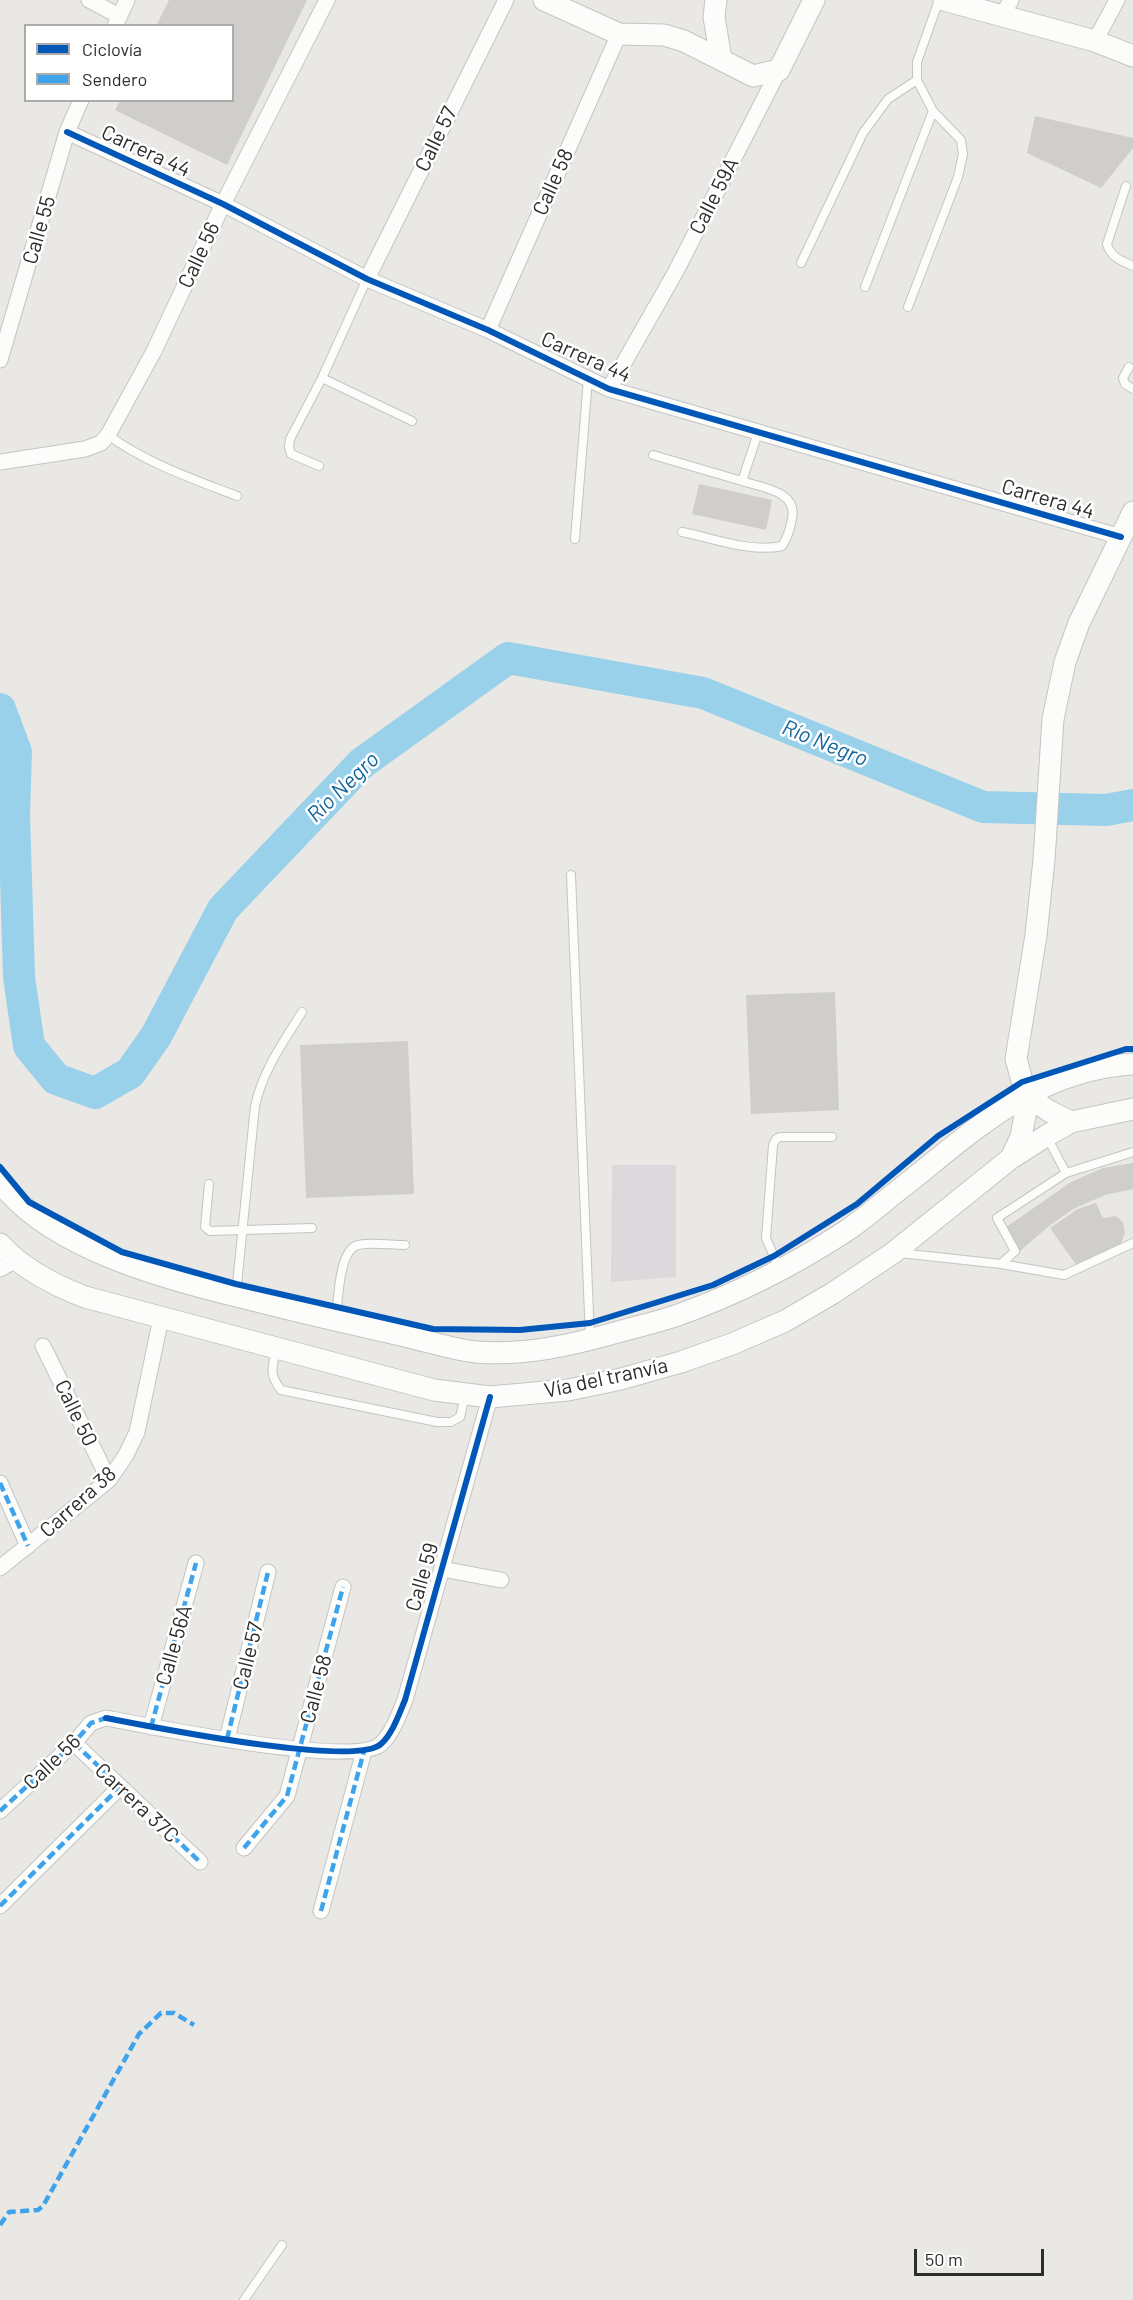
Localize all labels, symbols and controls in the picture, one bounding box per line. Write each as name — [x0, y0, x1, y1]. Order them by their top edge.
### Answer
legend — [24, 24, 234, 102]
text: Ciclovía — [82, 38, 142, 60]
text: Sendero — [82, 68, 147, 90]
street label: Calle 57 — [410, 102, 462, 176]
street label: Carrera 44 — [97, 119, 195, 183]
street label: Calle 58 — [527, 145, 579, 219]
street label: Calle 59A — [684, 153, 744, 239]
street label: Calle 55 — [17, 193, 61, 267]
street label: Calle 56 — [173, 218, 225, 292]
street label: Carrera 44 — [537, 326, 635, 388]
street label: Carrera 44 — [999, 474, 1097, 524]
water label: Río Negro — [778, 714, 872, 772]
water label: Río Negro — [301, 746, 385, 828]
street label: Vía del tranvía — [542, 1353, 670, 1403]
street label: Calle 50 — [49, 1376, 103, 1450]
street label: Carrera 38 — [35, 1461, 121, 1543]
street label: Calle 59 — [400, 1540, 444, 1614]
street label: Calle 56A — [150, 1602, 198, 1688]
street label: Calle 57 — [227, 1619, 269, 1693]
street label: Calle 58 — [295, 1652, 337, 1726]
street label: Calle 56 — [18, 1729, 86, 1795]
street label: Carrera 37C — [90, 1758, 184, 1848]
scale bar — [917, 2237, 1048, 2275]
text: 50 m — [925, 2248, 963, 2270]

